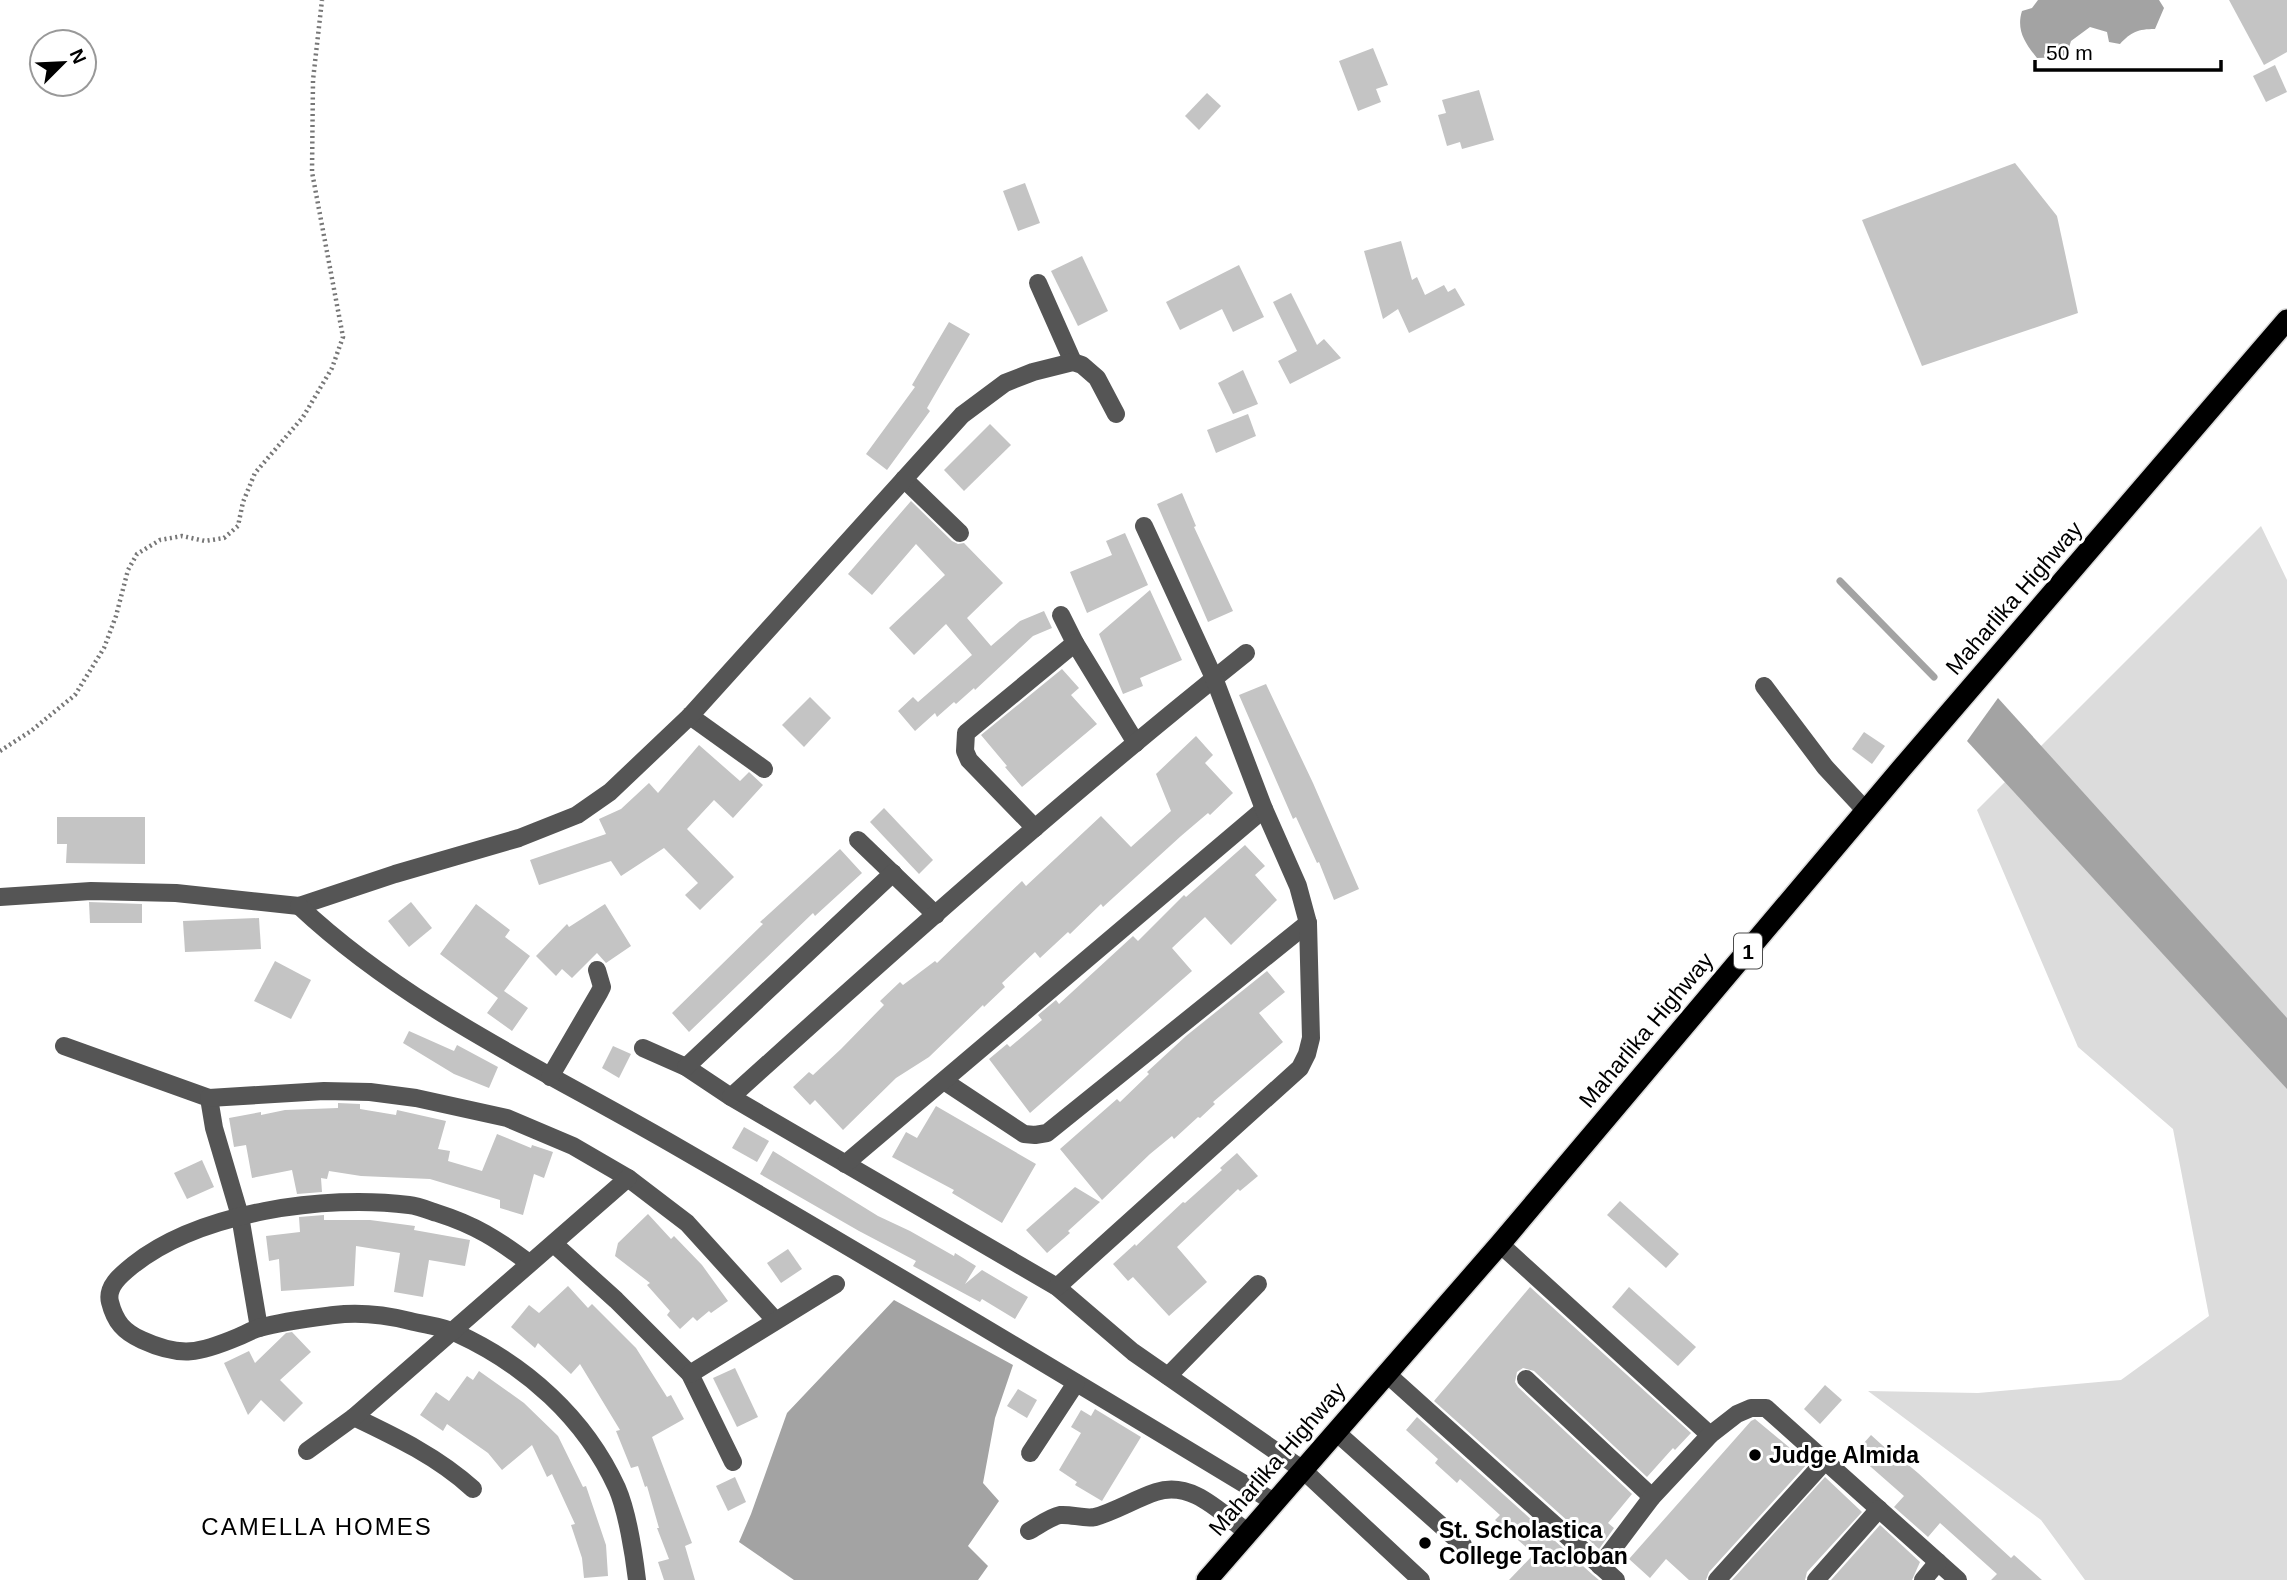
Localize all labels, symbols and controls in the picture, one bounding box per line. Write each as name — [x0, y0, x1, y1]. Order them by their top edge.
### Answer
north arrow — [28, 28, 98, 98]
scale bar — [2035, 28, 2220, 72]
text: 50 m — [2046, 41, 2093, 64]
text: N — [66, 46, 90, 67]
street label: Maharlika Highway — [1940, 516, 2088, 680]
road number: 1 — [1734, 934, 1762, 968]
street label: Maharlika Highway — [1574, 947, 1719, 1113]
street label: Maharlika Highway — [1203, 1377, 1351, 1541]
place label: Judge Almida — [1769, 1442, 1919, 1468]
marker: Judge Almida — [1747, 1447, 1763, 1463]
district label: CAMELLA HOMES — [201, 1513, 433, 1540]
place label: St. Scholastica College Tacloban — [1439, 1517, 1628, 1569]
marker: St. Scholastica College Tacloban — [1417, 1535, 1433, 1551]

